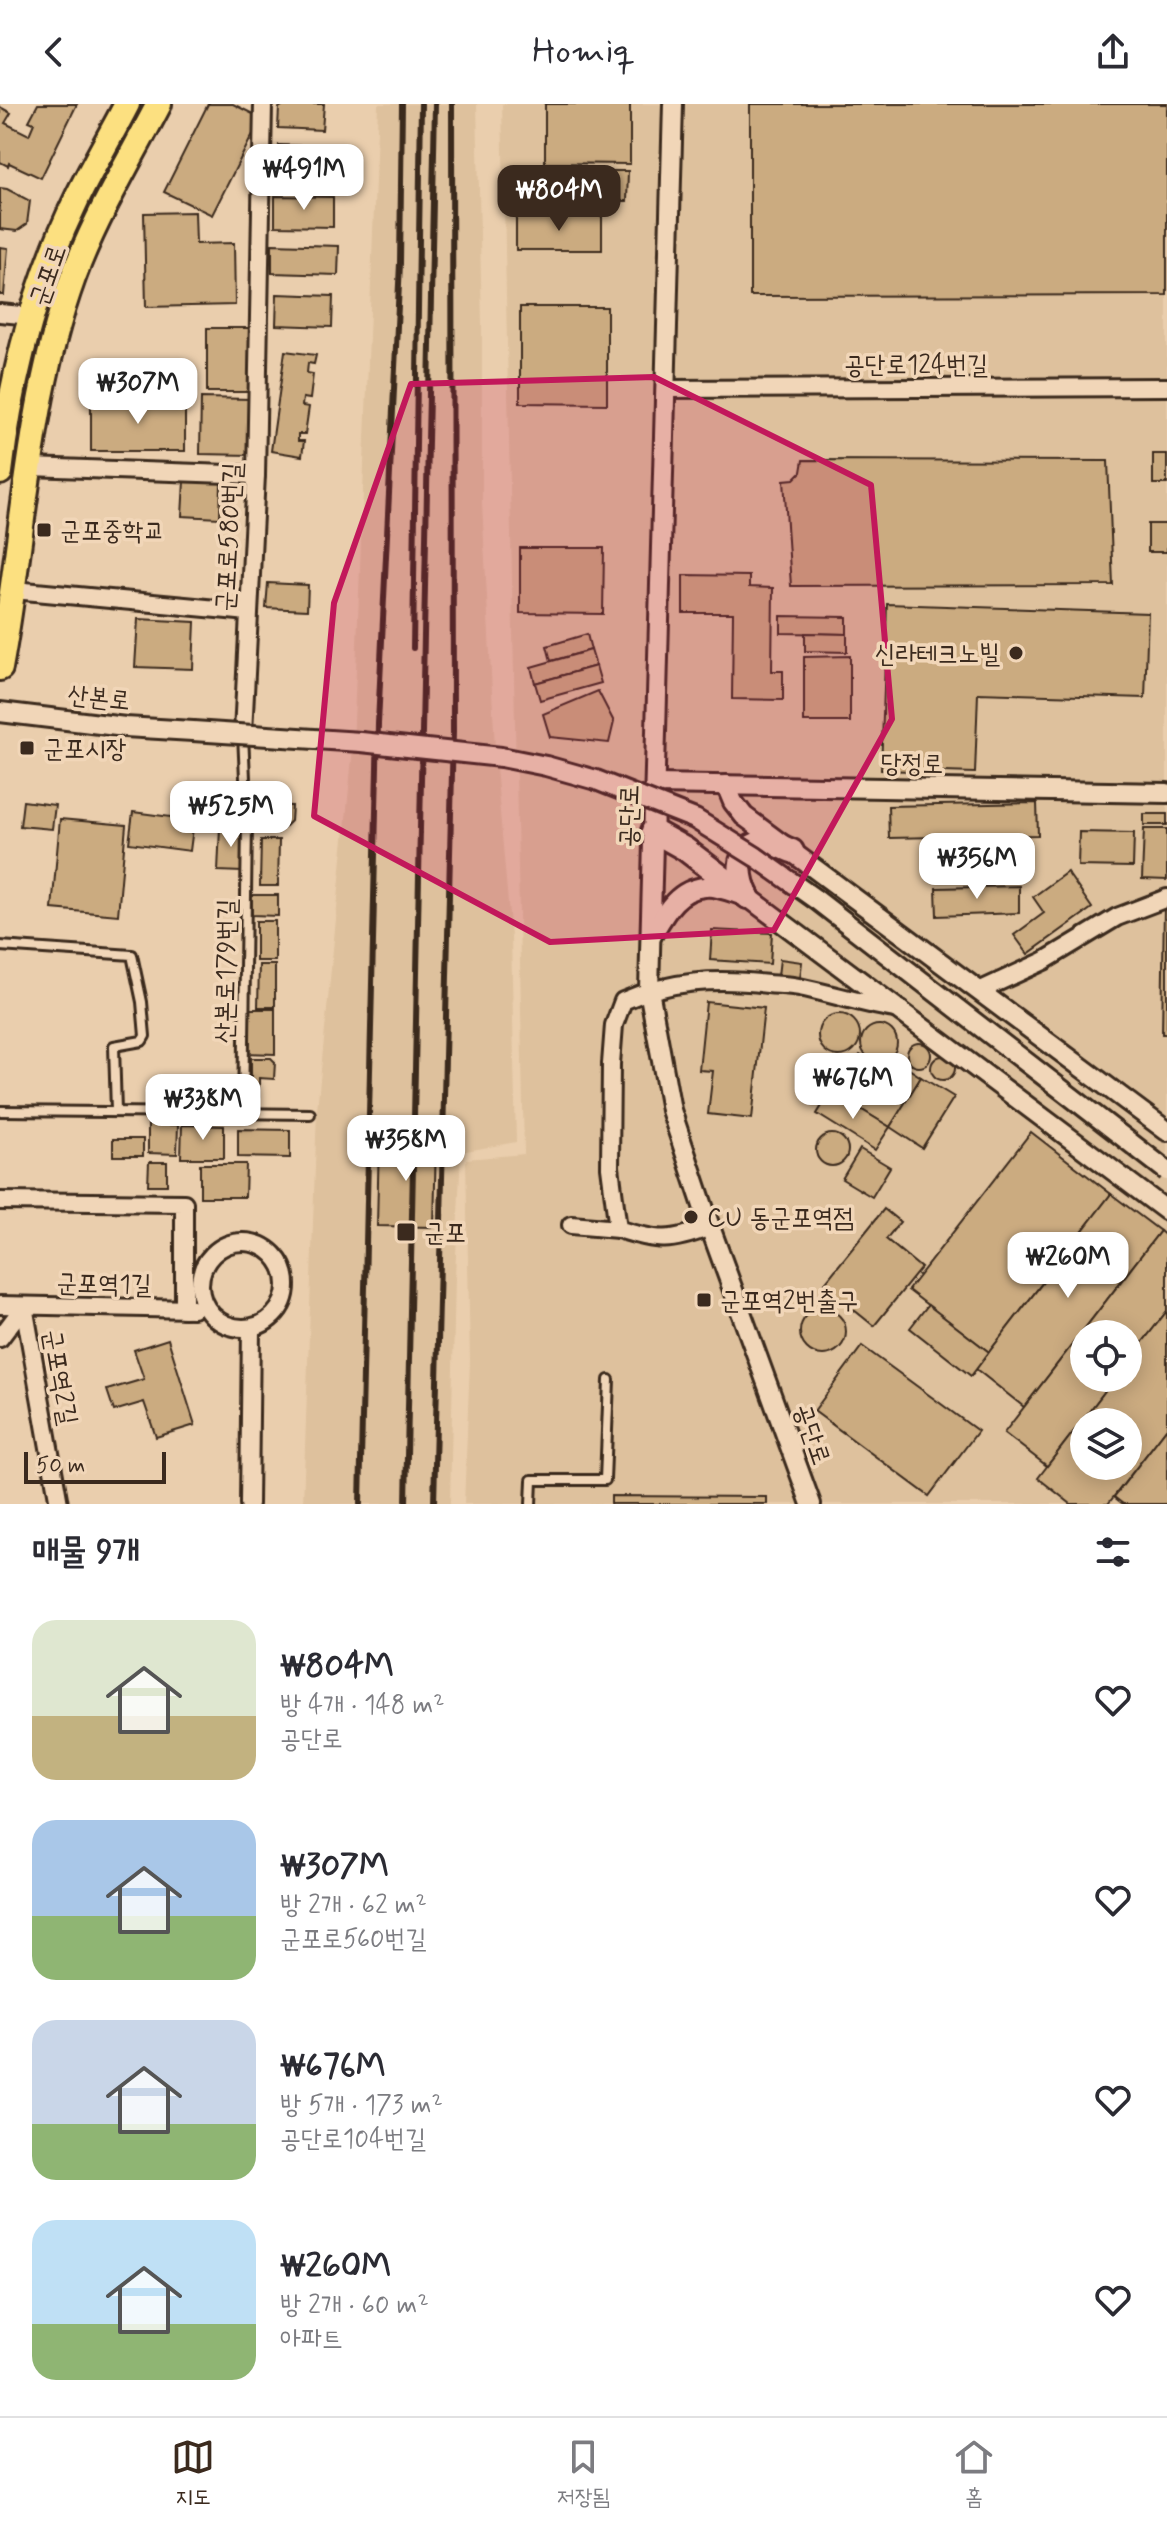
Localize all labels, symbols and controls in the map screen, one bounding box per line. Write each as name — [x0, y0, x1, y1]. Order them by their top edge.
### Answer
text: Homiq — [532, 29, 635, 76]
icon: back — [32, 30, 76, 74]
icon: share — [1091, 30, 1135, 74]
pin: ₩491M — [248, 144, 360, 212]
text: ₩491M — [263, 153, 345, 187]
pin: ₩804M — [503, 165, 615, 233]
text: ₩804M — [516, 174, 603, 208]
street label: 군포로 — [23, 240, 75, 311]
street label: 공단로124번길 — [844, 349, 988, 383]
pin: ₩307M — [82, 358, 194, 426]
text: ₩307M — [96, 367, 180, 401]
street label: 군포로580번길 — [209, 462, 251, 613]
place label: 군포중학교 — [60, 515, 165, 549]
marker: 군포중학교 — [35, 521, 53, 539]
place label: 신라테크노빌 — [874, 638, 1000, 672]
marker: 신라테크노빌 — [1007, 644, 1025, 662]
street label: 산본로 — [66, 679, 132, 719]
place label: 군포시장 — [43, 733, 127, 767]
marker: 군포시장 — [18, 739, 36, 757]
street label: 당정로 — [880, 747, 944, 783]
pin: ₩525M — [175, 781, 287, 849]
street label: 공단로 — [612, 784, 648, 848]
text: ₩525M — [188, 790, 274, 824]
pin: ₩356M — [921, 833, 1033, 901]
text: ₩356M — [937, 842, 1017, 876]
street label: 산본로179번길 — [209, 898, 245, 1044]
pin: ₩676M — [797, 1053, 909, 1121]
text: ₩676M — [813, 1062, 893, 1096]
pin: ₩338M — [147, 1074, 259, 1142]
text: ₩338M — [164, 1083, 242, 1117]
pin: ₩358M — [350, 1115, 462, 1183]
text: ₩358M — [365, 1124, 447, 1158]
place label: CU 동군포역점 — [707, 1202, 854, 1236]
marker: CU 동군포역점 — [682, 1208, 700, 1226]
place label: 군포 — [424, 1217, 466, 1251]
marker: 군포 — [395, 1221, 417, 1243]
pin: ₩260M — [1012, 1232, 1124, 1300]
text: ₩260M — [1026, 1241, 1110, 1275]
street label: 군포역1길 — [56, 1267, 152, 1303]
place label: 군포역2번출구 — [720, 1285, 858, 1319]
marker: 군포역2번출구 — [695, 1291, 713, 1309]
map controls — [1070, 1320, 1142, 1480]
button: locate — [1070, 1320, 1142, 1392]
street label: 군포역2길 — [34, 1327, 84, 1428]
street label: 공단로 — [785, 1399, 837, 1470]
button: layers — [1070, 1408, 1142, 1480]
scale bar — [24, 1448, 166, 1484]
text: 50 m — [36, 1452, 85, 1480]
text: 매물 9개 — [32, 1530, 140, 1575]
icon: filters — [1091, 1530, 1135, 1574]
text: ₩804M — [280, 1644, 394, 1689]
icon: home — [96, 1652, 192, 1748]
icon: heart — [1091, 1678, 1135, 1722]
text: 방 4개 · 148 m² — [280, 1689, 445, 1723]
text: 공단로 — [280, 1723, 343, 1757]
text: ₩307M — [280, 1844, 389, 1889]
icon: home — [96, 1852, 192, 1948]
icon: heart — [1091, 1878, 1135, 1922]
text: 방 2개 · 62 m² — [280, 1889, 427, 1923]
text: 군포로560번길 — [280, 1923, 426, 1957]
text: ₩676M — [280, 2044, 386, 2089]
icon: home — [96, 2052, 192, 2148]
icon: heart — [1091, 2078, 1135, 2122]
text: 방 5개 · 173 m² — [280, 2089, 443, 2123]
text: 공단로104번길 — [280, 2123, 426, 2157]
text: ₩260M — [280, 2244, 391, 2289]
icon: home — [96, 2252, 192, 2348]
icon: heart — [1091, 2278, 1135, 2322]
text: 방 2개 · 60 m² — [280, 2289, 429, 2323]
text: 아파트 — [280, 2323, 343, 2357]
tab: 지도 — [171, 2435, 215, 2512]
tab: 저장됨 — [557, 2435, 610, 2512]
tab: 홈 — [952, 2435, 996, 2512]

